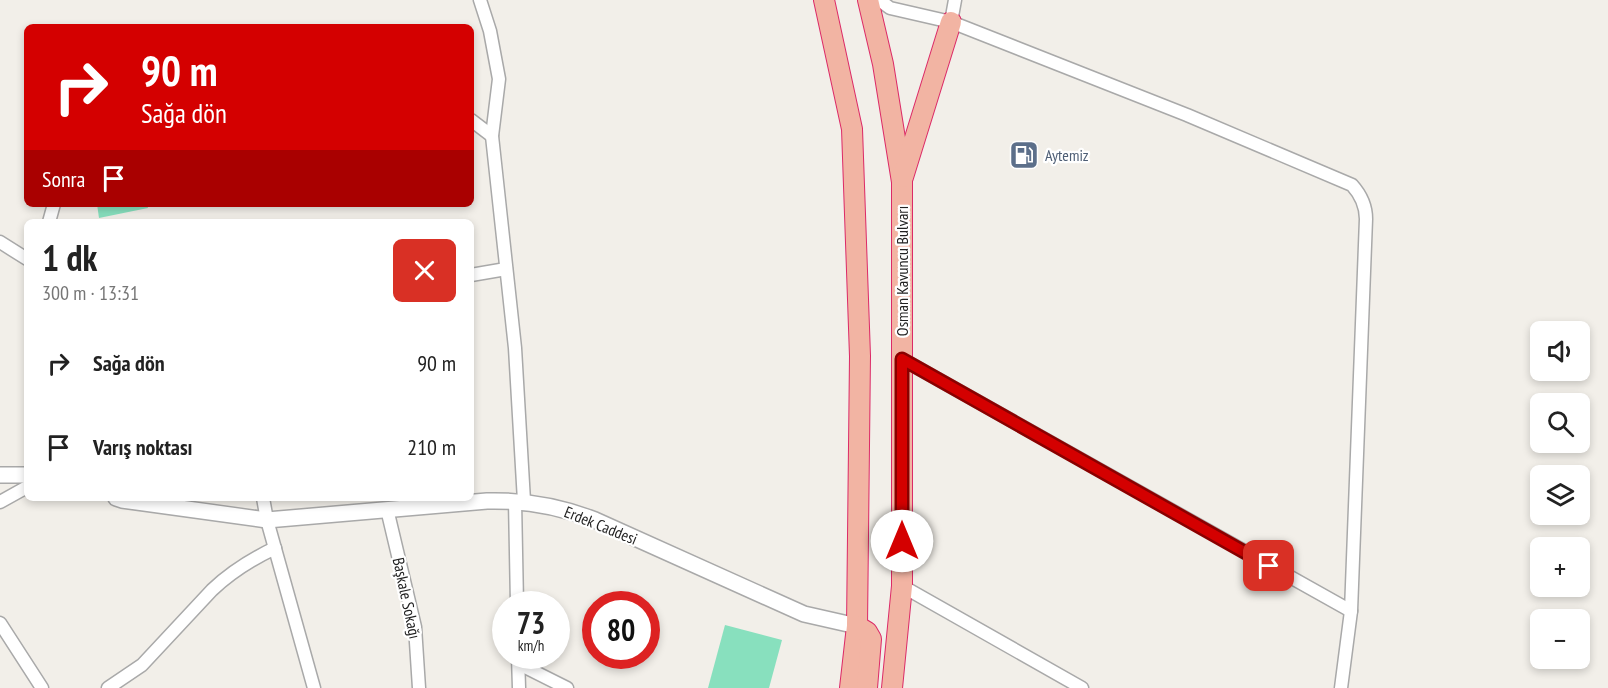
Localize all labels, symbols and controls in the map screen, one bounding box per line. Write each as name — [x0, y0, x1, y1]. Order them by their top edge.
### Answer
text: 90 m — [141, 43, 218, 98]
icon: right — [42, 48, 120, 126]
text: Sağa dön — [141, 96, 227, 130]
fuel station icon: Aytemiz — [1008, 139, 1040, 171]
place label: Aytemiz — [1045, 145, 1089, 165]
icon: arrive — [97, 162, 130, 195]
text: Sonra — [42, 165, 85, 193]
street label: Osman Kavuncu Bulvarı — [892, 206, 912, 336]
text: 1 dk — [42, 234, 97, 281]
button: close — [393, 239, 456, 302]
text: 300 m · 13:31 — [42, 280, 139, 306]
map controls — [1530, 321, 1590, 669]
button: sound — [1530, 321, 1590, 381]
icon: right — [42, 347, 75, 380]
text: Sağa dön — [93, 349, 165, 377]
text: 90 m — [417, 349, 456, 377]
button: search — [1530, 393, 1590, 453]
icon: arrive — [42, 431, 75, 464]
text: Varış noktası — [93, 433, 193, 461]
text: 210 m — [407, 433, 456, 461]
button: layers — [1530, 465, 1590, 525]
street label: Erdek Caddesi — [562, 501, 640, 549]
position arrow — [870, 509, 934, 573]
button: + — [1530, 537, 1590, 597]
pin — [1243, 540, 1294, 591]
icon: arrive — [1252, 549, 1285, 582]
street label: Başkale Sokağı — [389, 556, 425, 640]
speed limit sign: 80 — [582, 591, 660, 669]
text: 73 — [517, 603, 545, 642]
button: − — [1530, 609, 1590, 669]
text: km/h — [518, 636, 544, 655]

